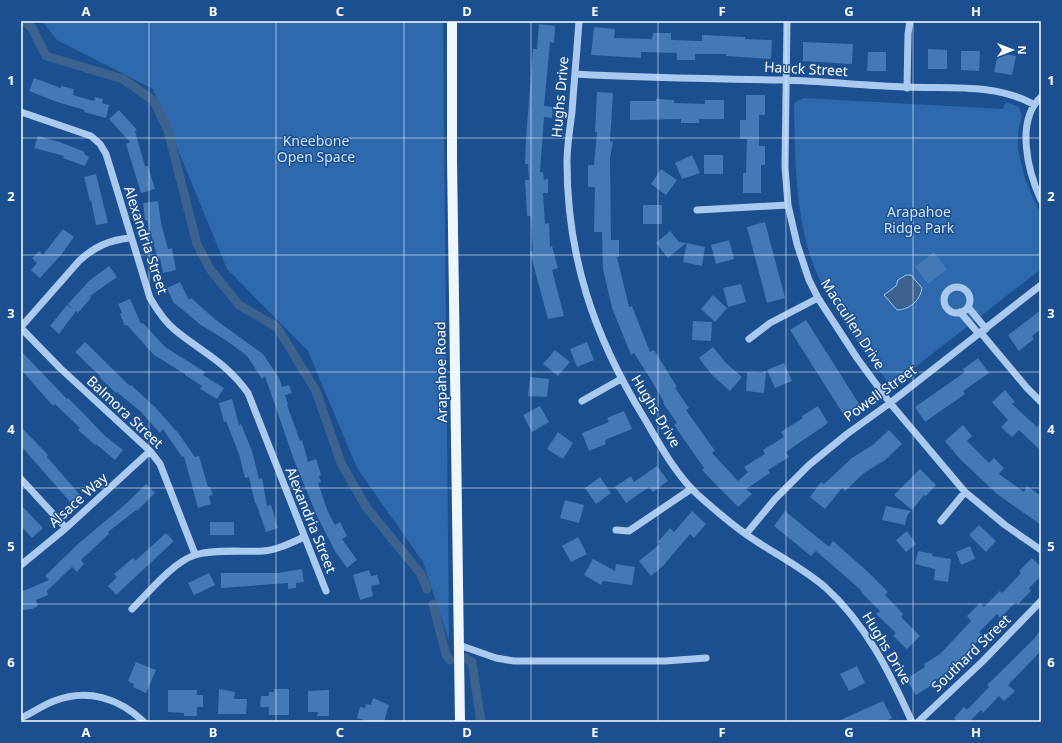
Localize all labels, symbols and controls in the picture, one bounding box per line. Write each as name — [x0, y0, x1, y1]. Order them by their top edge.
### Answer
text: A — [82, 2, 91, 20]
text: B — [209, 2, 217, 20]
text: C — [336, 2, 344, 20]
text: D — [462, 2, 472, 20]
text: E — [591, 2, 599, 20]
text: F — [718, 2, 726, 20]
text: G — [844, 2, 854, 20]
text: H — [971, 2, 981, 20]
north arrow — [992, 30, 1032, 70]
text: N — [1015, 46, 1030, 54]
street label: Hughs Drive — [546, 56, 573, 138]
street label: Hauck Street — [764, 57, 848, 80]
text: 1 — [7, 71, 15, 89]
text: 1 — [1047, 71, 1055, 89]
park label: Kneebone Open Space — [277, 131, 355, 166]
street label: Alexandria Street — [120, 183, 173, 296]
text: 2 — [7, 187, 15, 205]
text: 2 — [1047, 187, 1055, 205]
park label: Arapahoe Ridge Park — [884, 202, 955, 237]
street label: Maccullen Drive — [817, 275, 890, 373]
text: 3 — [7, 304, 15, 322]
text: 3 — [1047, 304, 1055, 322]
street label: Arapahoe Road — [430, 321, 451, 423]
street label: Powell Street — [840, 360, 920, 425]
street label: Balmora Street — [83, 371, 168, 452]
street label: Hughs Drive — [627, 371, 686, 451]
text: 4 — [7, 420, 15, 438]
text: 4 — [1047, 420, 1055, 438]
street label: Alexandria Street — [282, 464, 341, 576]
street label: Alsace Way — [44, 468, 112, 531]
text: 5 — [7, 537, 15, 555]
text: 5 — [1047, 537, 1055, 555]
street label: Hughs Drive — [858, 608, 917, 688]
street label: Southard Street — [927, 610, 1014, 695]
text: 6 — [7, 653, 15, 671]
text: 6 — [1047, 653, 1055, 671]
text: A — [82, 723, 91, 741]
text: B — [209, 723, 217, 741]
text: C — [336, 723, 344, 741]
text: D — [462, 723, 472, 741]
text: E — [591, 723, 599, 741]
text: F — [718, 723, 726, 741]
text: G — [844, 723, 854, 741]
text: H — [971, 723, 981, 741]

